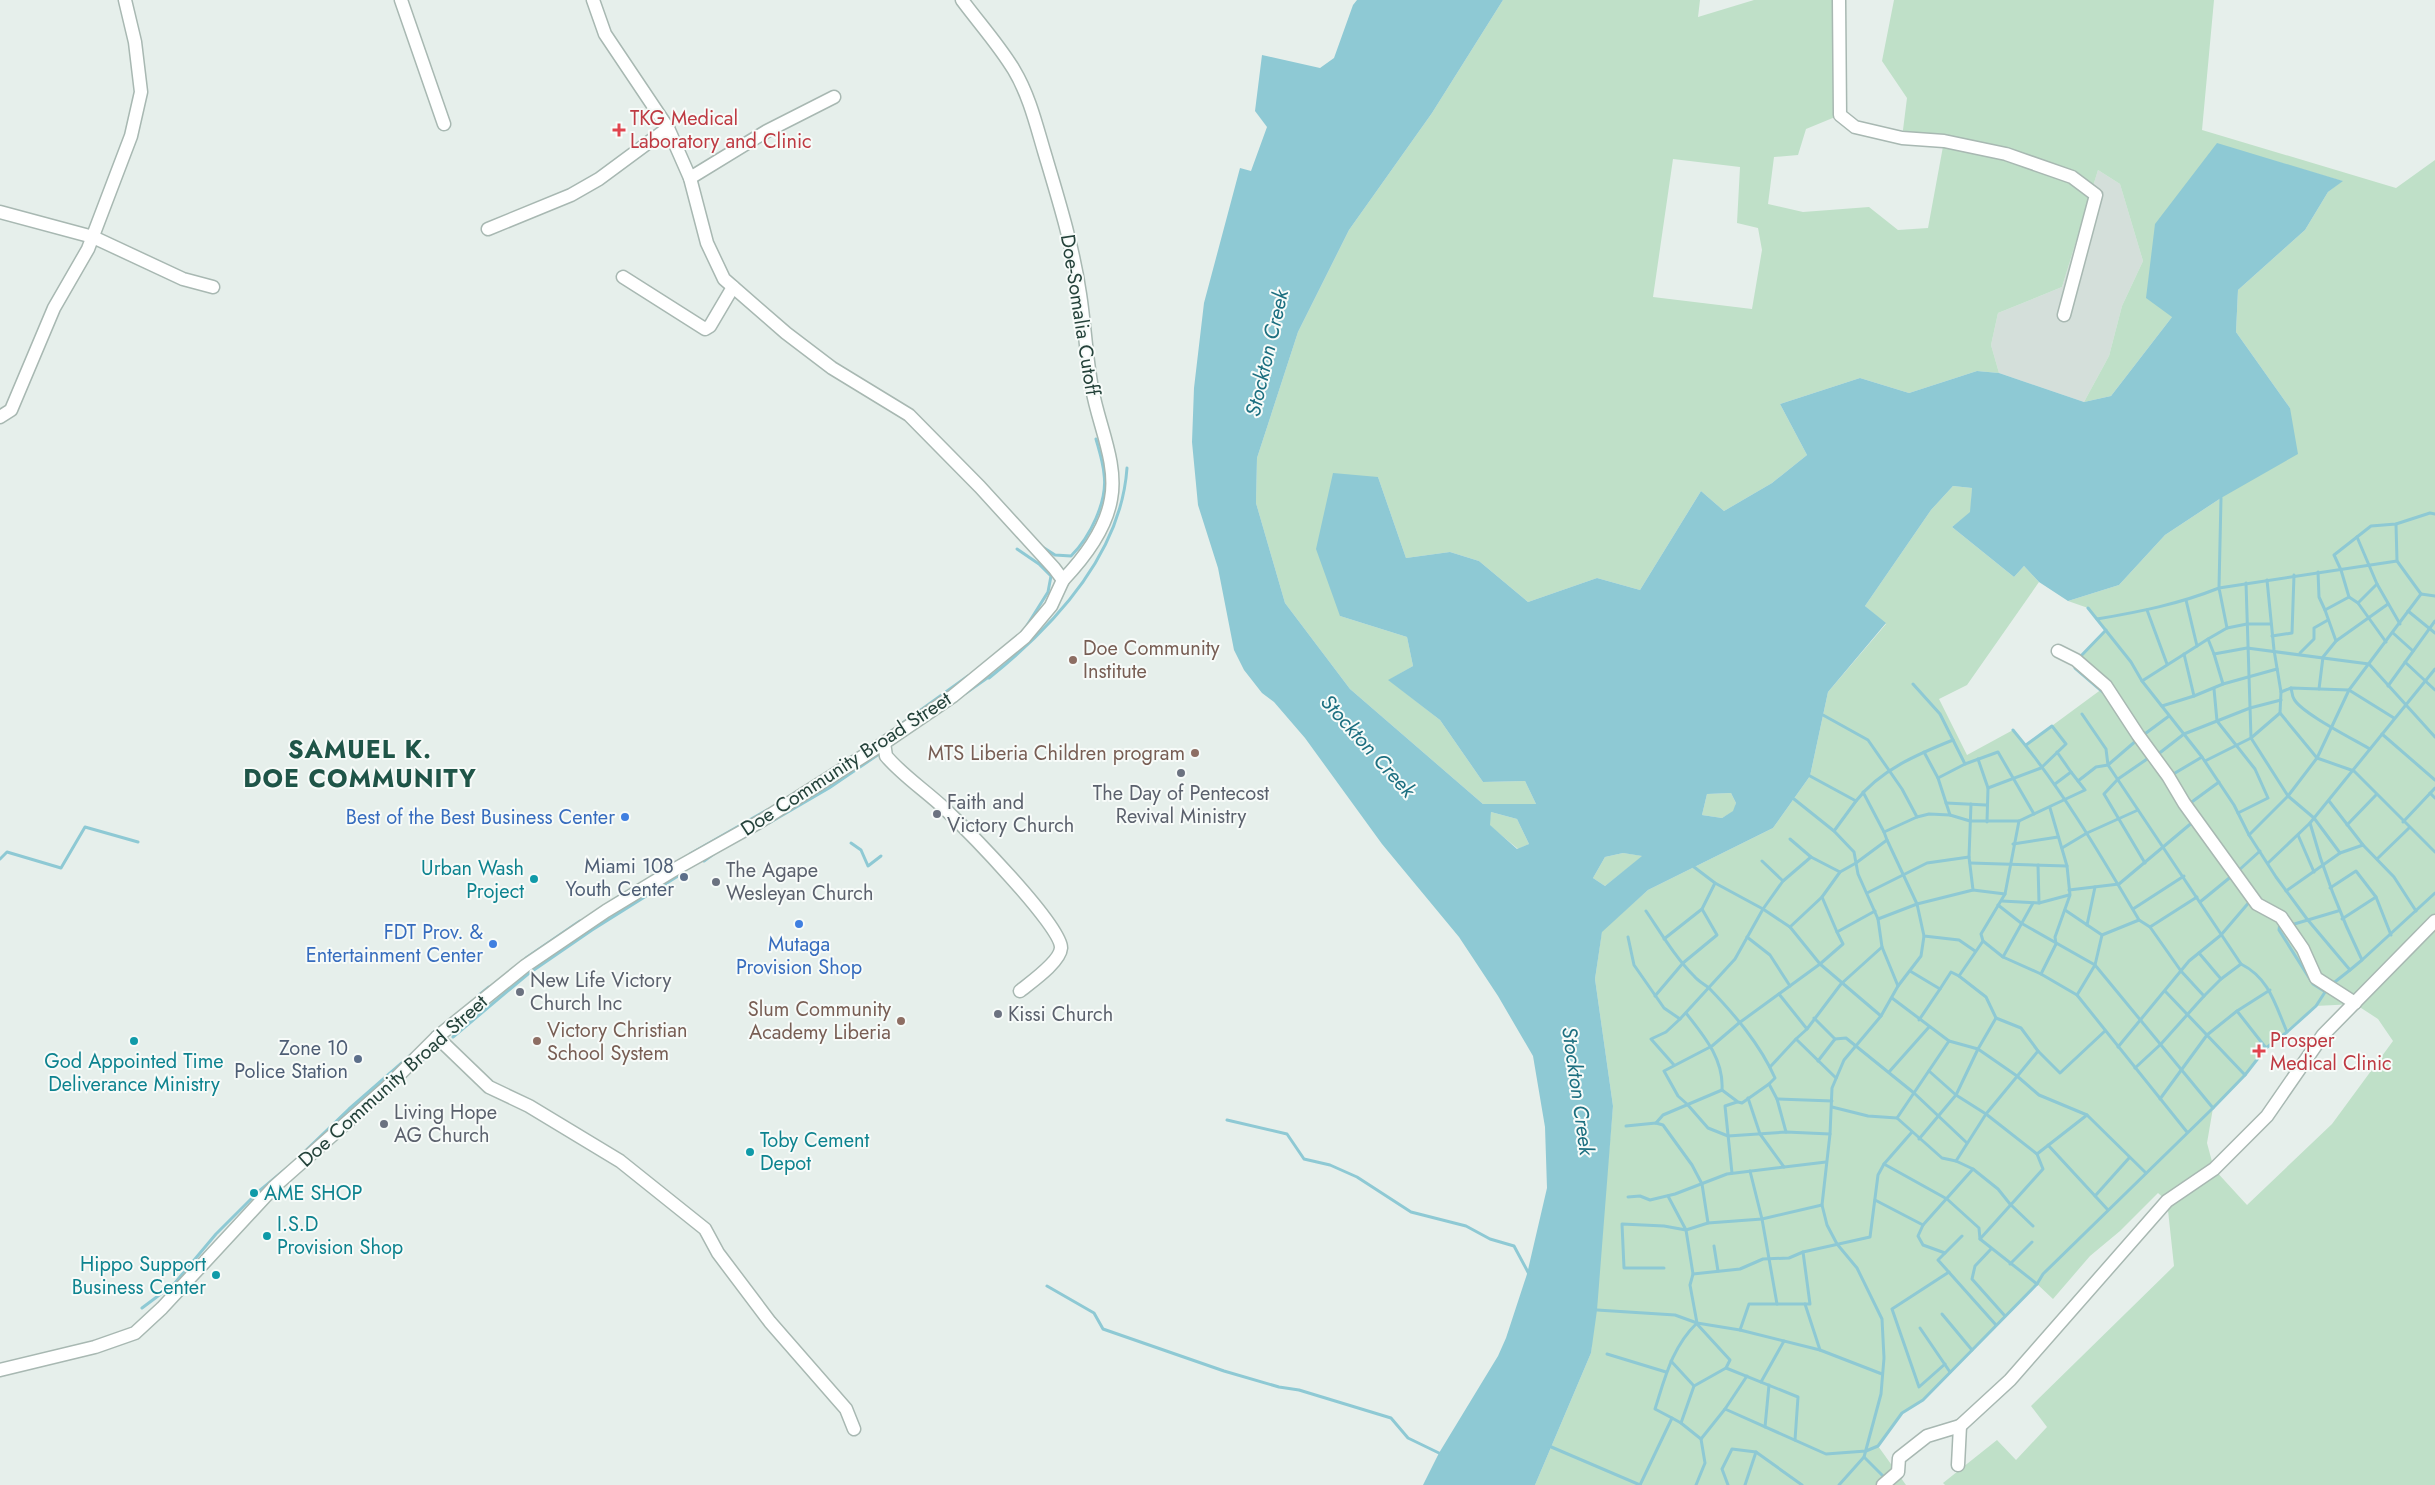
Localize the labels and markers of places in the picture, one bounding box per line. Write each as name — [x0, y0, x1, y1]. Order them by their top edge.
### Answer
place label: TKG Medical Laboratory and Clinic — [630, 104, 812, 156]
marker: TKG Medical Laboratory and Clinic — [612, 123, 626, 137]
place label: Doe Community Institute — [1083, 634, 1220, 686]
marker: Doe Community Institute — [1067, 654, 1079, 666]
place label: MTS Liberia Children program — [928, 739, 1185, 768]
marker: MTS Liberia Children program — [1189, 747, 1201, 759]
marker: The Day of Pentecost Revival Ministry — [1175, 767, 1187, 779]
place label: The Day of Pentecost Revival Ministry — [1093, 779, 1269, 831]
place label: Faith and Victory Church — [947, 788, 1074, 840]
place label: Best of the Best Business Center — [346, 803, 615, 832]
marker: Faith and Victory Church — [931, 808, 943, 820]
marker: Best of the Best Business Center — [619, 811, 631, 823]
place label: Miami 108 Youth Center — [566, 852, 674, 904]
place label: Urban Wash Project — [421, 854, 524, 906]
place label: The Agape Wesleyan Church — [726, 856, 873, 908]
marker: Miami 108 Youth Center — [678, 871, 690, 883]
marker: Urban Wash Project — [528, 873, 540, 885]
marker: The Agape Wesleyan Church — [710, 876, 722, 888]
place label: FDT Prov. & Entertainment Center — [306, 918, 483, 970]
marker: Mutaga Provision Shop — [793, 918, 805, 930]
place label: Mutaga Provision Shop — [736, 930, 862, 982]
marker: FDT Prov. & Entertainment Center — [487, 938, 499, 950]
place label: New Life Victory Church Inc — [530, 966, 671, 1018]
marker: New Life Victory Church Inc — [514, 986, 526, 998]
place label: Slum Community Academy Liberia — [748, 995, 891, 1047]
place label: Kissi Church — [1008, 1000, 1113, 1029]
marker: Kissi Church — [992, 1008, 1004, 1020]
marker: Slum Community Academy Liberia — [895, 1015, 907, 1027]
place label: Victory Christian School System — [547, 1016, 687, 1068]
place label: Prosper Medical Clinic — [2270, 1026, 2392, 1078]
place label: Zone 10 Police Station — [234, 1034, 348, 1086]
marker: God Appointed Time Deliverance Ministry — [128, 1035, 140, 1047]
marker: Victory Christian School System — [531, 1035, 543, 1047]
marker: Prosper Medical Clinic — [2252, 1044, 2266, 1058]
place label: God Appointed Time Deliverance Ministry — [44, 1047, 224, 1099]
marker: Zone 10 Police Station — [352, 1053, 364, 1065]
place label: Living Hope AG Church — [394, 1098, 497, 1150]
marker: Living Hope AG Church — [378, 1118, 390, 1130]
place label: Toby Cement Depot — [760, 1126, 870, 1178]
marker: Toby Cement Depot — [744, 1146, 756, 1158]
place label: AME SHOP — [264, 1179, 362, 1208]
marker: AME SHOP — [248, 1187, 260, 1199]
place label: I.S.D Provision Shop — [277, 1210, 403, 1262]
marker: I.S.D Provision Shop — [261, 1230, 273, 1242]
place label: Hippo Support Business Center — [72, 1250, 206, 1302]
marker: Hippo Support Business Center — [210, 1269, 222, 1281]

